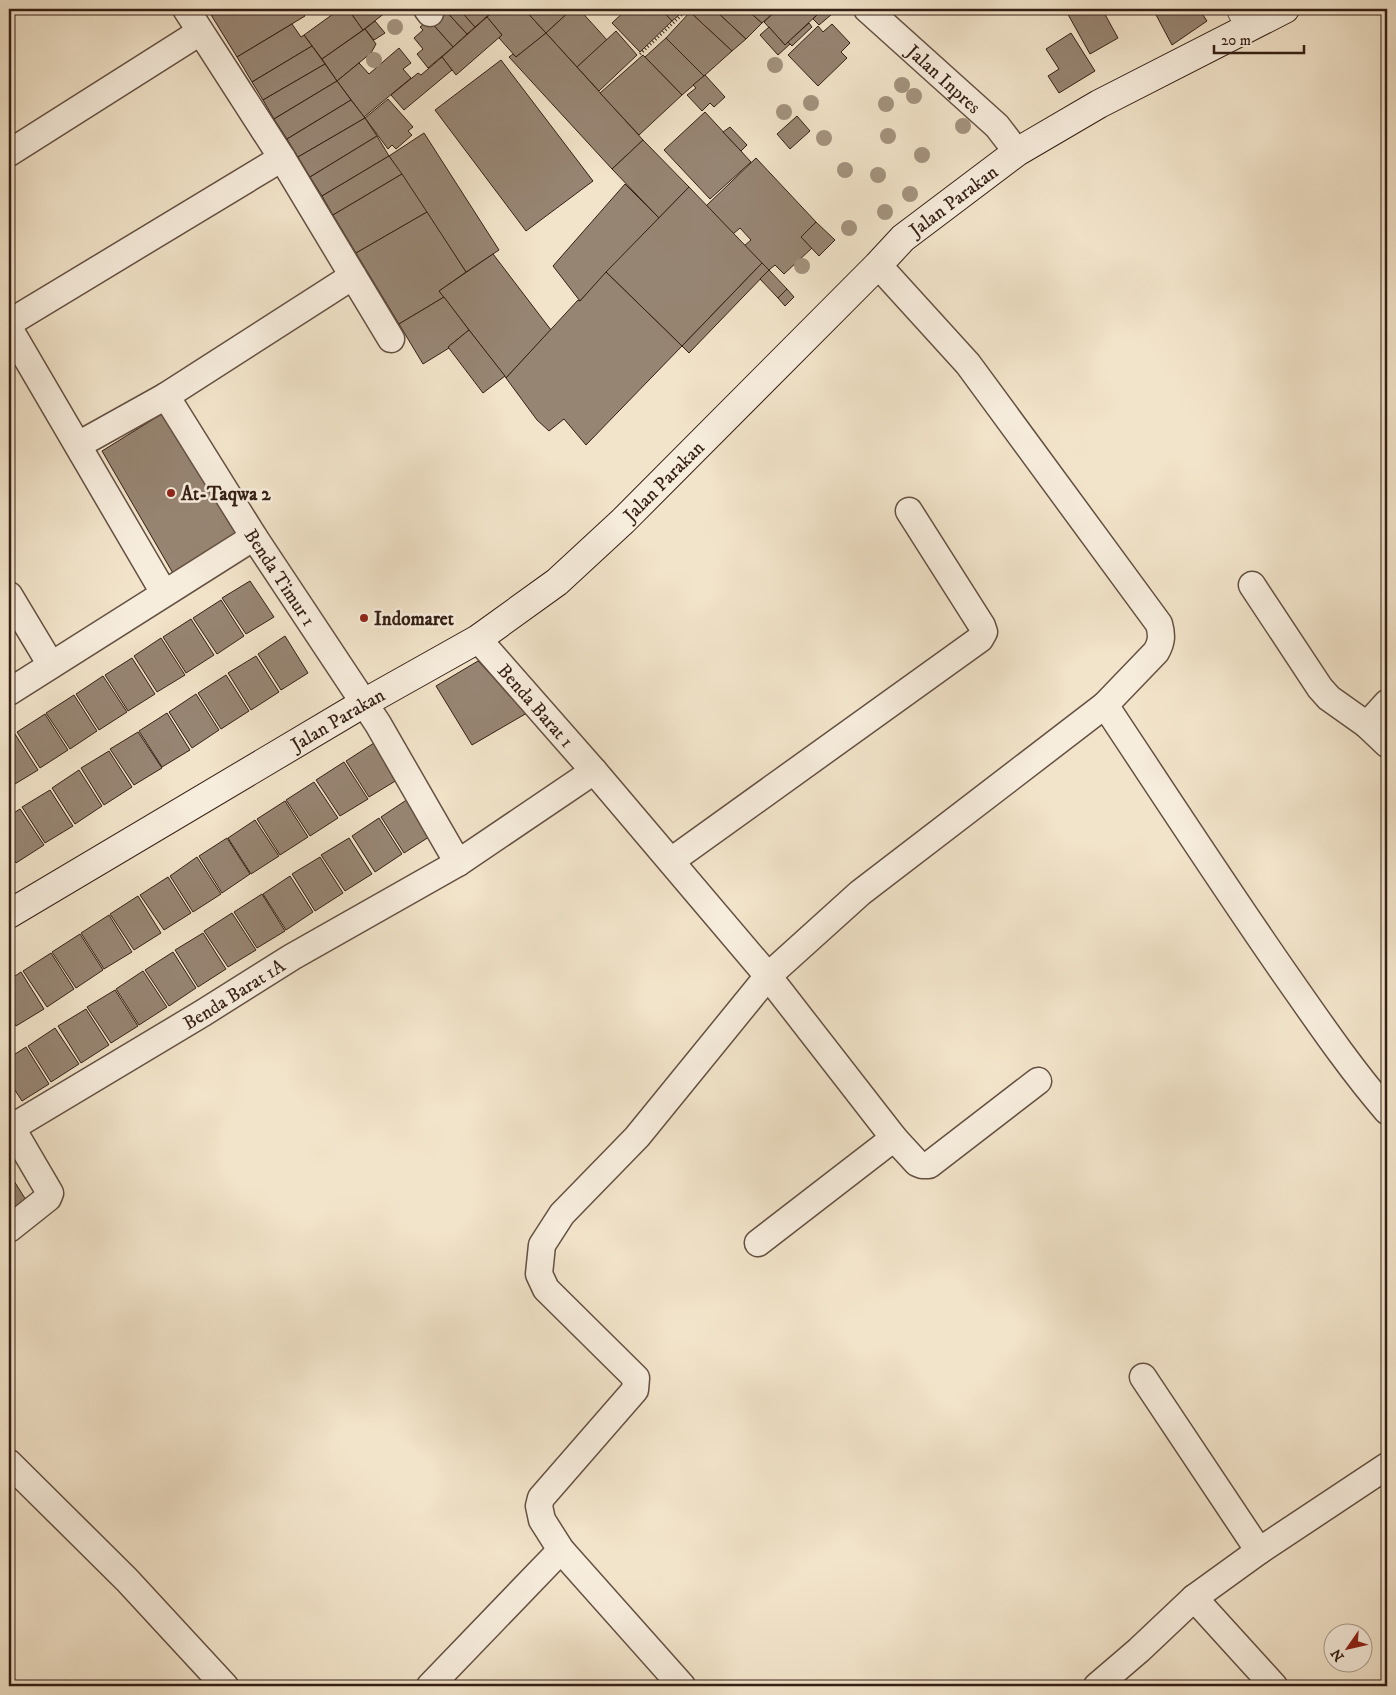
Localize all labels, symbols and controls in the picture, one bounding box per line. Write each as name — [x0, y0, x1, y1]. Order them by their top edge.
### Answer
scale bar — [1214, 22, 1304, 54]
text: 20 m — [1221, 31, 1251, 50]
street label: Jalan Inpres — [900, 39, 985, 119]
street label: Jalan Parakan — [904, 161, 1003, 243]
street label: Jalan Parakan — [618, 436, 709, 528]
place label: At-Taqwa 2 — [180, 483, 271, 507]
marker: At-Taqwa 2 — [165, 487, 177, 499]
street label: Benda Timur 1 — [239, 525, 320, 631]
place label: Indomaret — [374, 608, 455, 631]
marker: Indomaret — [358, 612, 370, 624]
street label: Benda Barat 1 — [492, 659, 578, 753]
street label: Jalan Parakan — [286, 684, 389, 758]
street label: Benda Barat 1A — [179, 954, 290, 1035]
north arrow — [1324, 1622, 1374, 1672]
text: N — [1327, 1644, 1349, 1665]

